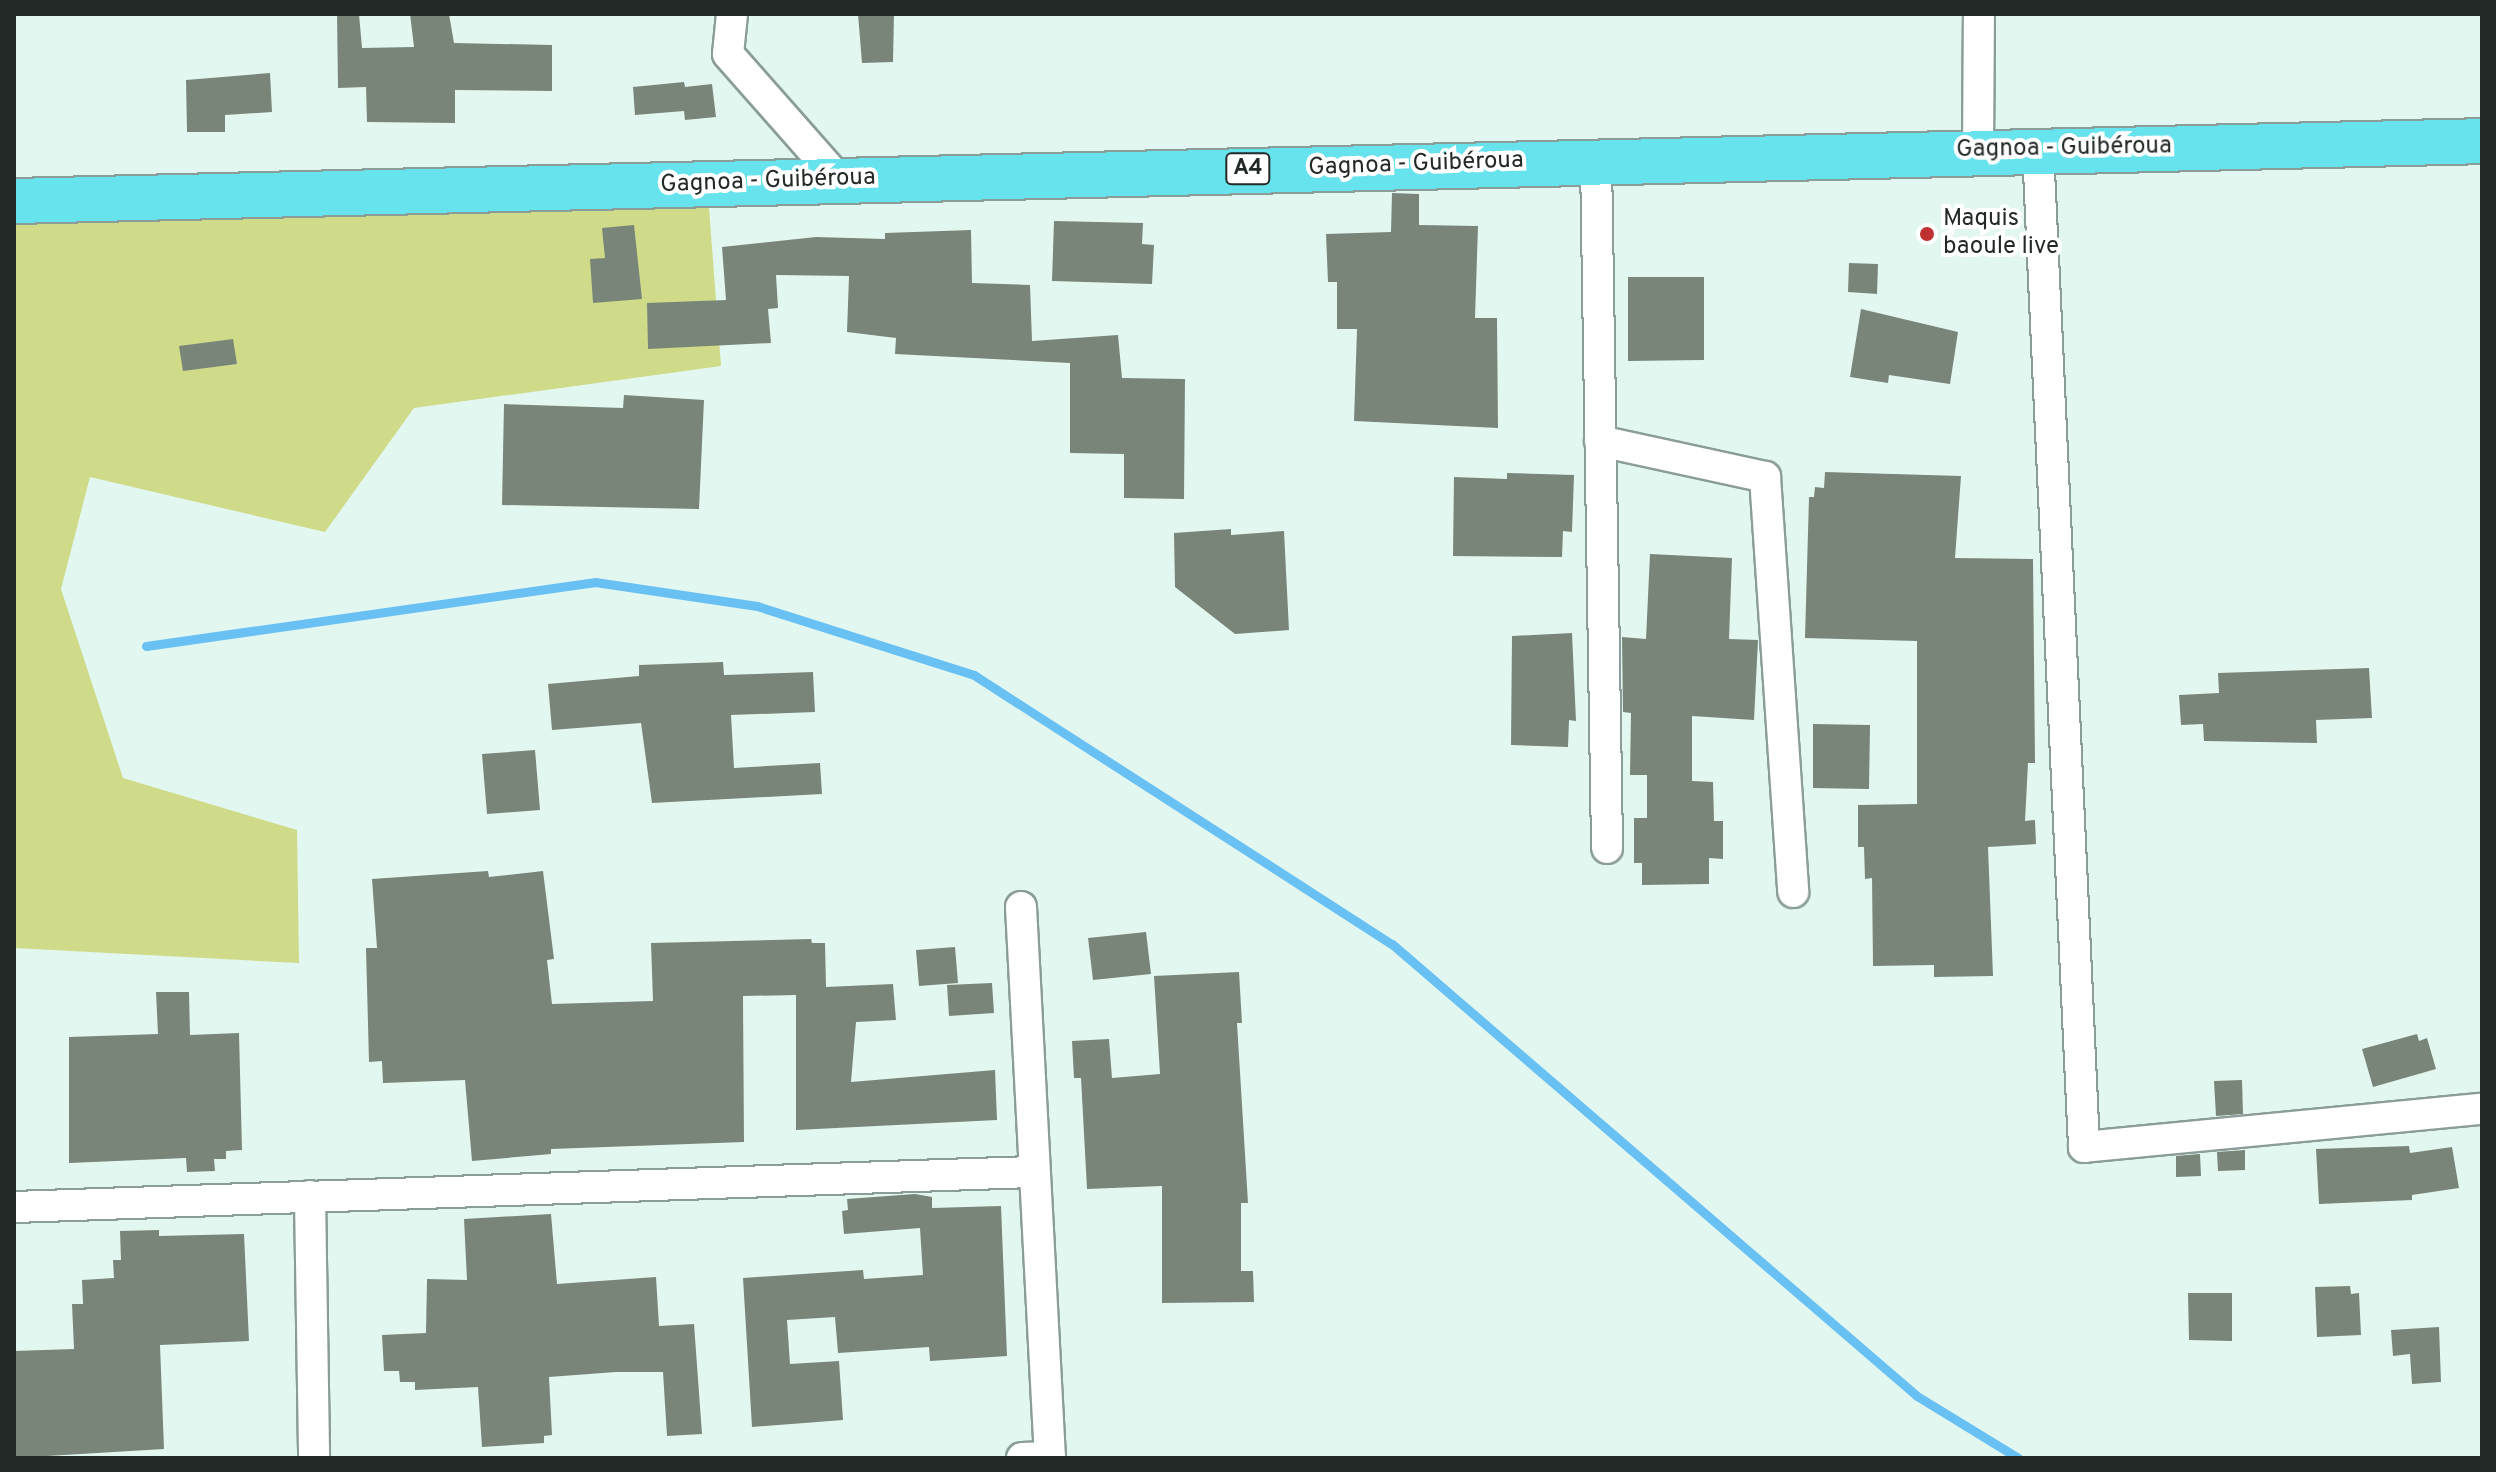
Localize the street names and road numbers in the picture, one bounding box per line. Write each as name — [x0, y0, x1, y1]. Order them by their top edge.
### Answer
street label: Gagnoa - Guibéroua — [1956, 133, 2172, 165]
street label: Gagnoa - Guibéroua — [1308, 147, 1524, 183]
road number: A4 — [1224, 151, 1272, 187]
street label: Gagnoa - Guibéroua — [660, 164, 876, 200]

